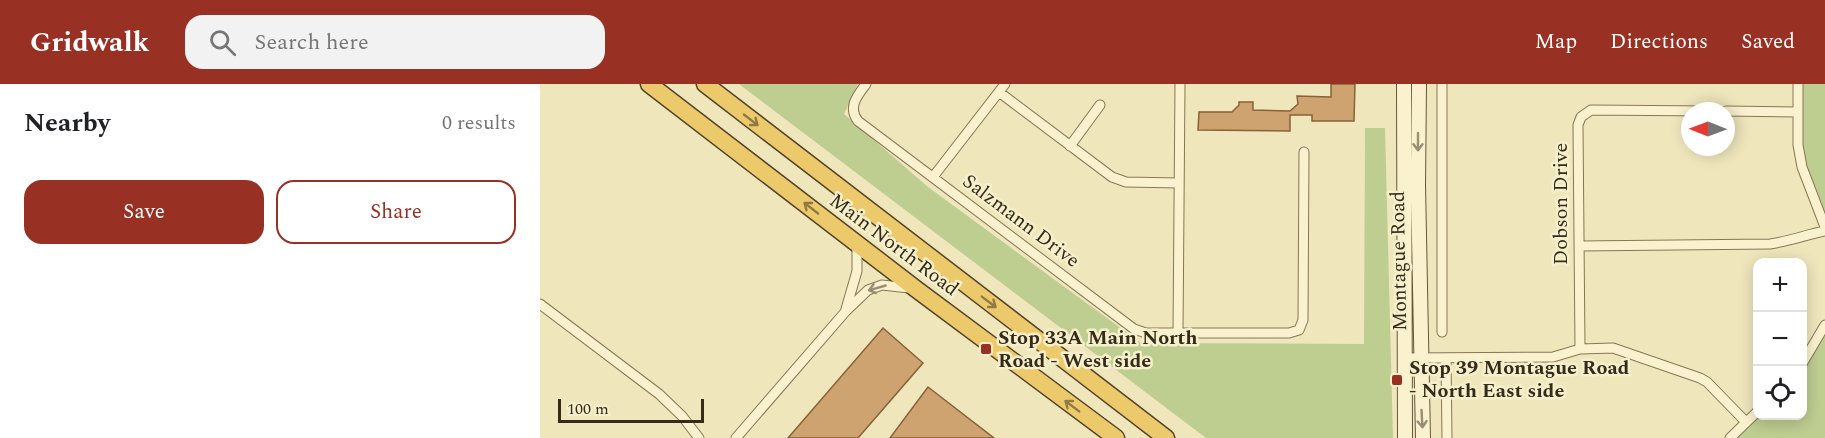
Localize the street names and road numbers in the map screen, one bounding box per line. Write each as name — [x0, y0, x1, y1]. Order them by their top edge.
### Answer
street label: Dobson Drive — [1546, 143, 1576, 265]
street label: Salzmann Drive — [956, 167, 1086, 275]
street label: Main North Road — [823, 186, 965, 304]
street label: Montague Road — [1383, 191, 1415, 331]

